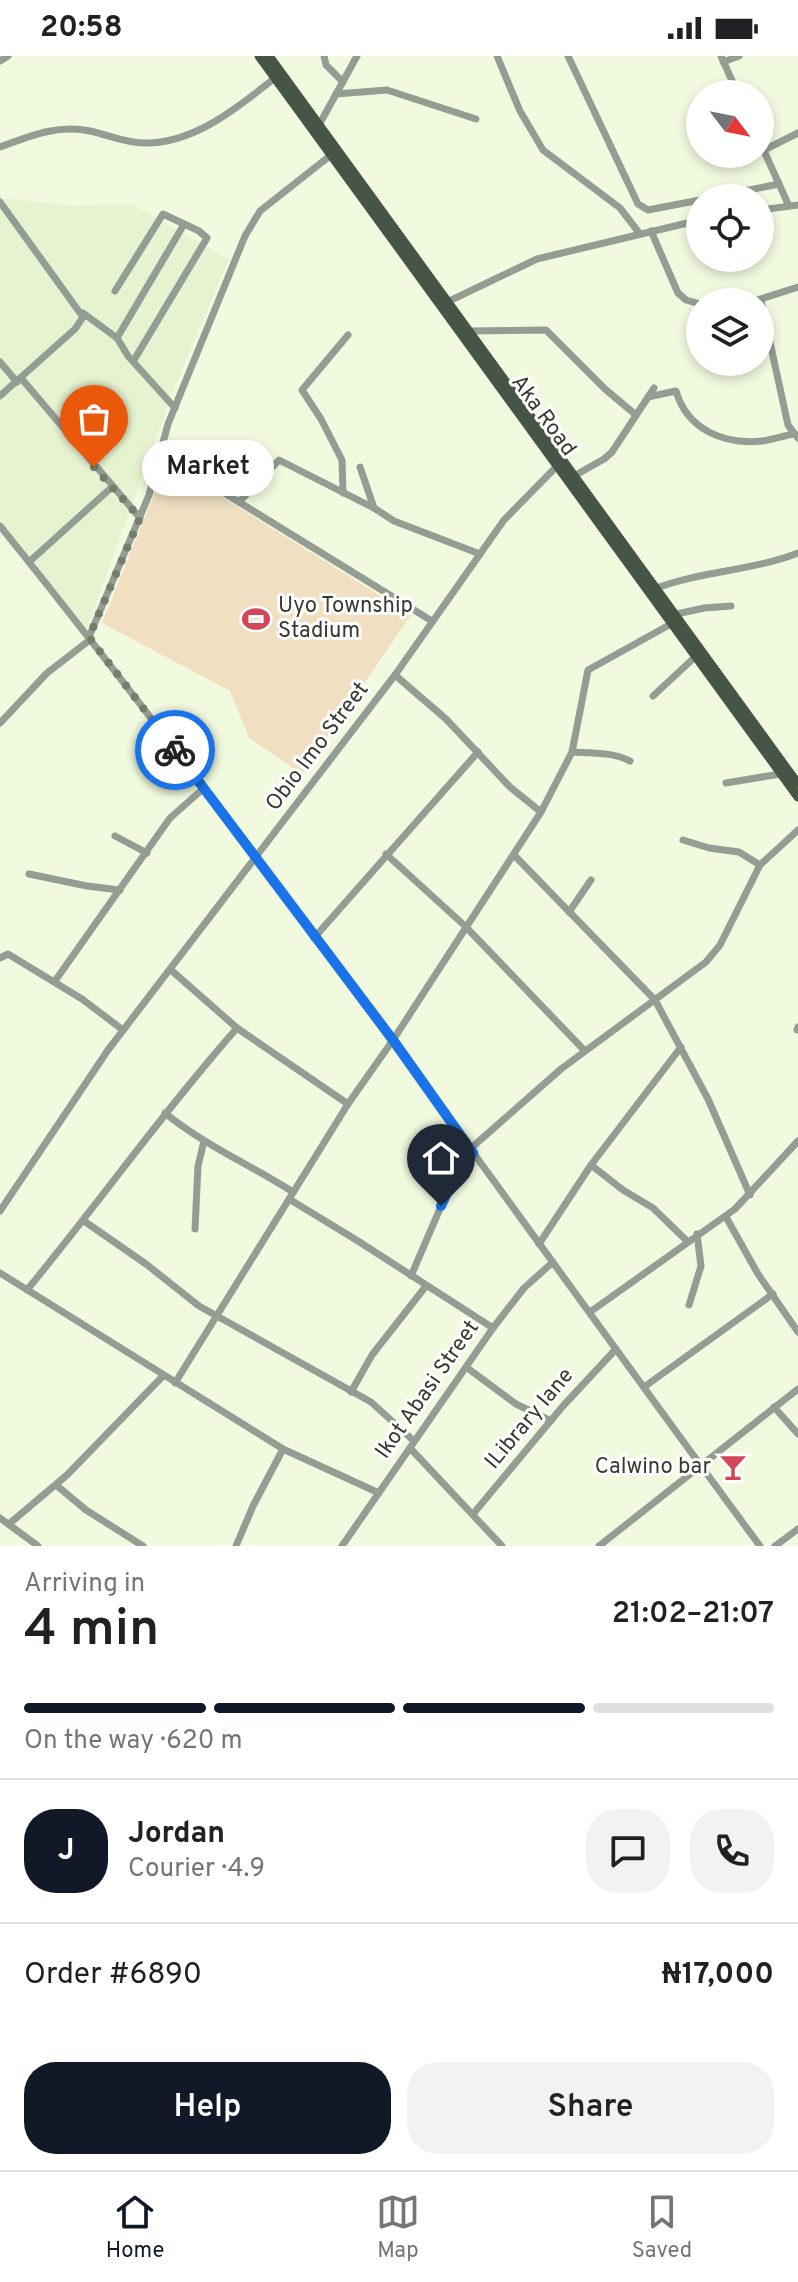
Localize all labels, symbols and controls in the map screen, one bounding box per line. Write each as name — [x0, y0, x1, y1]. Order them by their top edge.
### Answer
text: 20:58 — [40, 10, 123, 47]
north arrow — [686, 80, 774, 168]
map controls — [686, 80, 774, 376]
button: locate — [686, 184, 774, 272]
button: layers — [686, 288, 774, 376]
street label: Aka Road — [505, 370, 581, 462]
pin — [60, 385, 128, 467]
icon: bag — [72, 397, 116, 441]
callout: Market — [142, 439, 274, 495]
text: Market — [166, 451, 250, 484]
place label: Uyo Township Stadium — [278, 593, 413, 645]
sports icon: Uyo Township Stadium — [241, 604, 271, 634]
street label: Obio Imo Street — [261, 677, 375, 817]
courier — [135, 710, 215, 790]
icon: bike — [153, 728, 197, 772]
pin — [407, 1124, 475, 1206]
icon: home — [419, 1136, 463, 1180]
street label: Ikot Abasi Street — [370, 1316, 486, 1464]
street label: lLibrary lane — [480, 1363, 580, 1475]
bar icon: Calwino bar — [718, 1452, 748, 1482]
place label: Calwino bar — [595, 1454, 711, 1481]
text: Arriving in — [24, 1568, 145, 1601]
text: 21:02–21:07 — [612, 1596, 774, 1633]
text: 4 min — [24, 1598, 159, 1664]
text: On the way · 620 m — [24, 1725, 242, 1758]
button: chat — [586, 1809, 670, 1893]
button: phone — [690, 1809, 774, 1893]
text: Jordan — [128, 1816, 225, 1853]
text: J — [58, 1833, 74, 1870]
text: Courier · 4.9 — [128, 1853, 265, 1886]
text: Order #6890 — [24, 1957, 202, 1994]
text: ₦17,000 — [662, 1957, 774, 1994]
button: Help — [24, 2062, 391, 2154]
button: Share — [407, 2062, 774, 2154]
tab: Home — [106, 2190, 164, 2265]
tab: Map — [376, 2190, 420, 2265]
tab: Saved — [632, 2190, 692, 2265]

